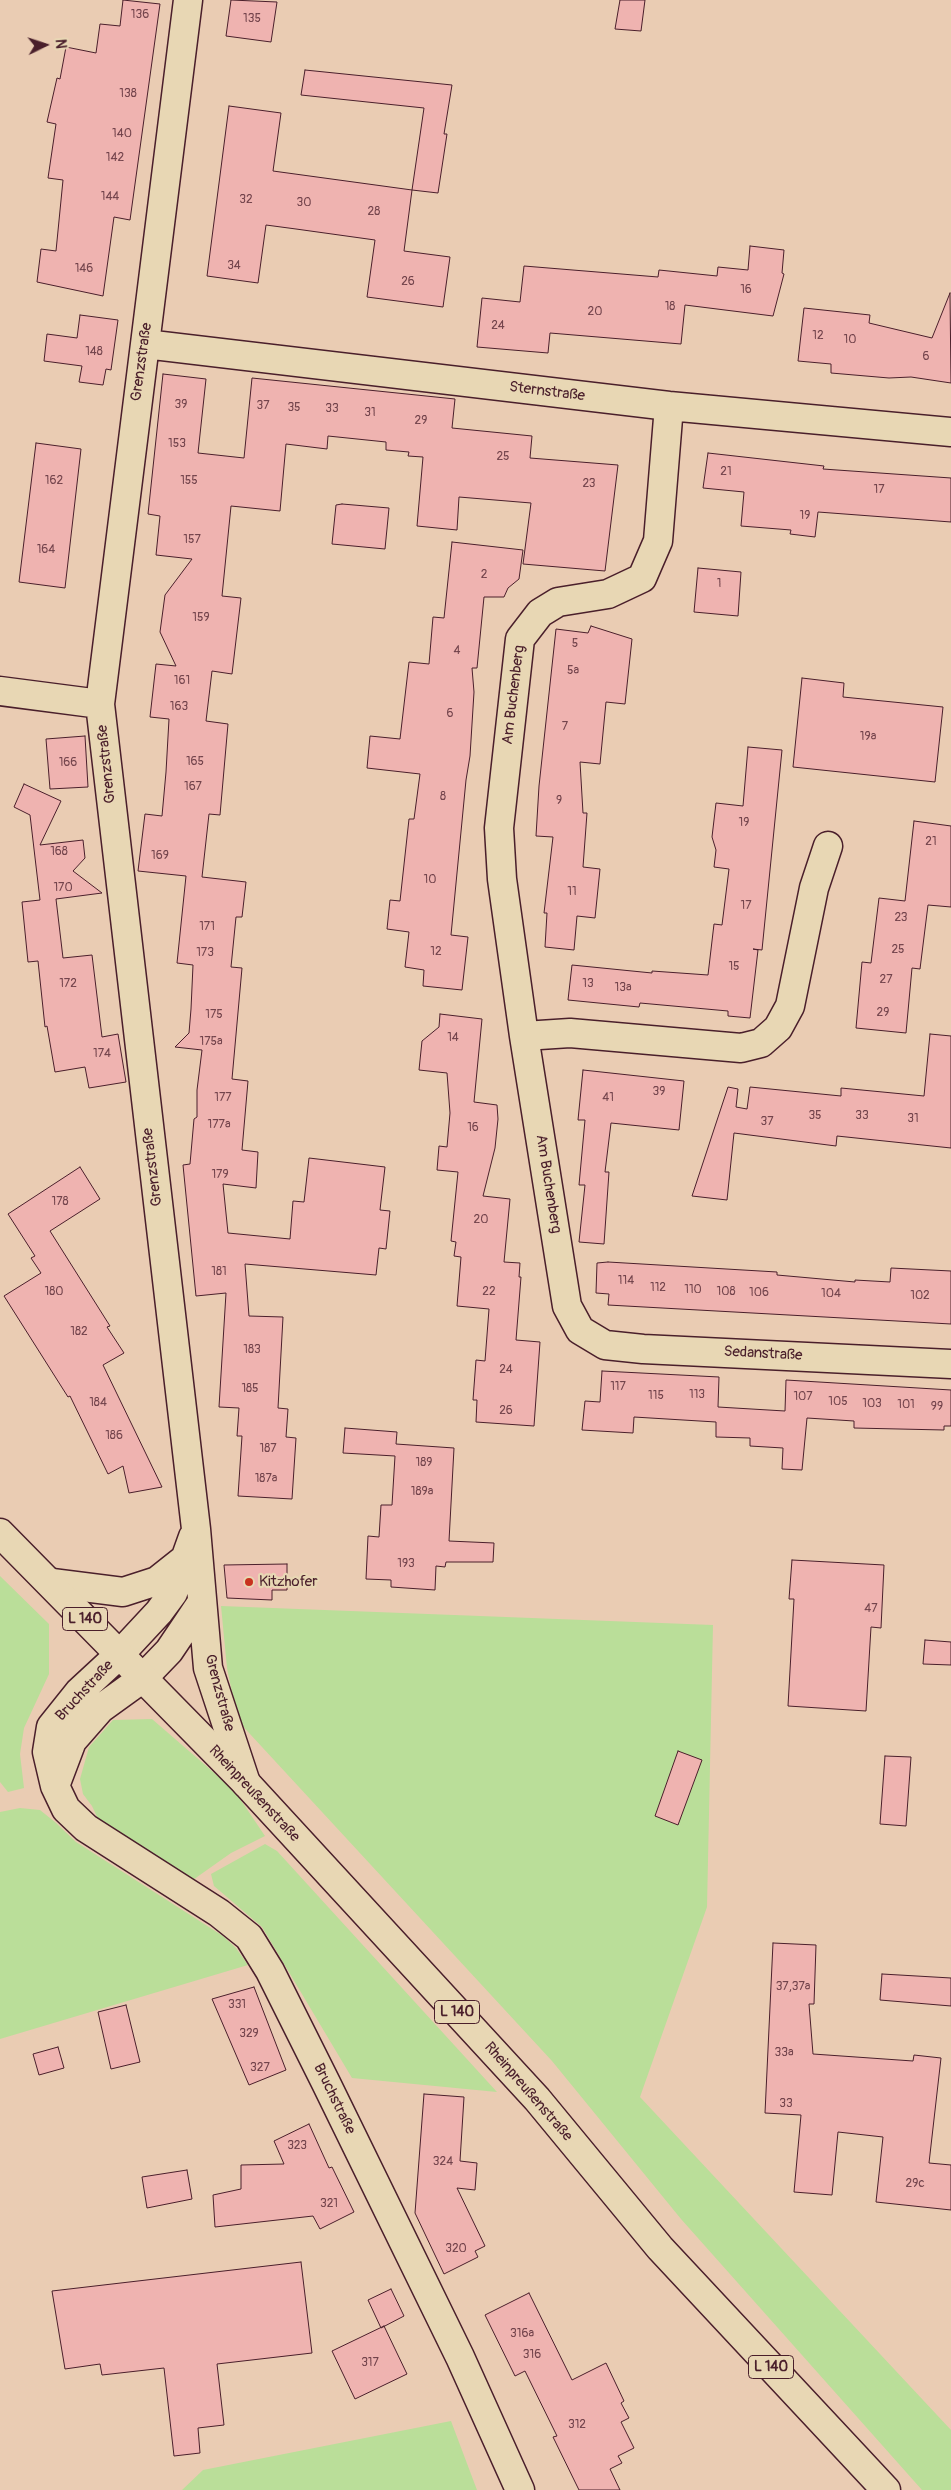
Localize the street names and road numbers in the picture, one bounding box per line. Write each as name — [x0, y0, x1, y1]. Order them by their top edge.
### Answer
street label: Grenzstraße — [128, 322, 156, 402]
street label: Sternstraße — [508, 378, 586, 406]
street label: Am Buchenberg — [499, 644, 529, 746]
street label: Grenzstraße — [94, 724, 120, 804]
street label: Grenzstraße — [139, 1127, 167, 1207]
street label: Am Buchenberg — [531, 1133, 565, 1235]
street label: Sedanstraße — [723, 1343, 803, 1365]
road number: L 140 — [62, 1608, 108, 1630]
street label: Grenzstraße — [200, 1652, 238, 1734]
street label: Bruchstraße — [52, 1657, 118, 1725]
street label: Rheinpreußenstraße — [205, 1742, 303, 1846]
road number: L 140 — [434, 2000, 480, 2024]
street label: Rheinpreußenstraße — [480, 2039, 576, 2145]
street label: Bruchstraße — [309, 2061, 359, 2137]
road number: L 140 — [748, 2356, 794, 2378]

